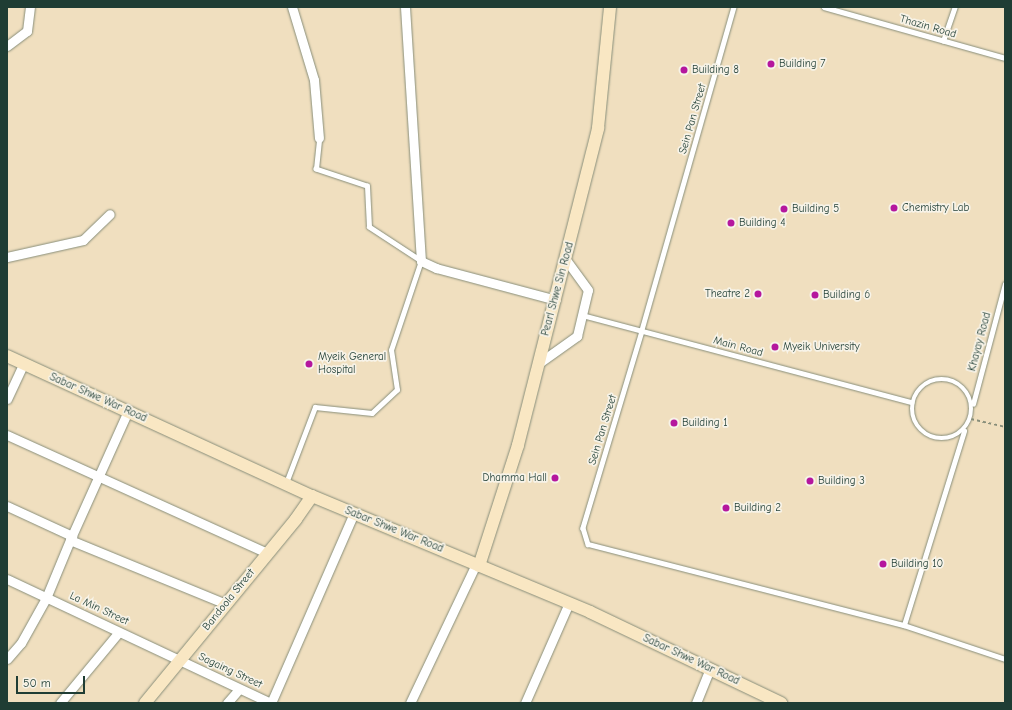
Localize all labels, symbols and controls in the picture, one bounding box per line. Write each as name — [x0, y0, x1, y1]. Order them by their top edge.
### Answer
street label: Thazin Road — [898, 13, 958, 41]
place label: Building 7 — [779, 57, 825, 71]
marker: Building 7 — [766, 59, 776, 69]
place label: Building 8 — [692, 63, 739, 77]
marker: Building 8 — [679, 65, 689, 75]
street label: Sein Pan Street — [677, 82, 709, 156]
place label: Chemistry Lab — [902, 201, 969, 215]
place label: Building 5 — [792, 202, 839, 216]
marker: Chemistry Lab — [889, 203, 899, 213]
marker: Building 5 — [779, 204, 789, 214]
place label: Building 4 — [739, 216, 786, 230]
marker: Building 4 — [726, 218, 736, 228]
street label: Pearl Shwe Sin Road — [539, 240, 577, 338]
place label: Theatre 2 — [705, 287, 750, 301]
place label: Building 6 — [823, 288, 870, 302]
marker: Theatre 2 — [753, 289, 763, 299]
marker: Building 6 — [810, 290, 820, 300]
street label: Khayay Road — [966, 311, 994, 373]
street label: Main Road — [712, 334, 764, 360]
place label: Myeik University — [783, 340, 860, 354]
marker: Myeik University — [770, 342, 780, 352]
place label: Myeik General Hospital — [318, 351, 386, 377]
marker: Myeik General Hospital — [303, 358, 315, 370]
street label: Sabar Shwe War Road — [47, 371, 149, 425]
street label: Sein Pan Street — [586, 393, 620, 467]
place label: Building 1 — [682, 416, 728, 430]
marker: Building 1 — [669, 418, 679, 428]
place label: Dhamma Hall — [483, 471, 547, 485]
marker: Dhamma Hall — [550, 473, 560, 483]
place label: Building 3 — [818, 474, 865, 488]
marker: Building 3 — [805, 476, 815, 486]
place label: Building 2 — [734, 501, 781, 515]
marker: Building 2 — [721, 503, 731, 513]
street label: Sabar Shwe War Road — [343, 504, 445, 556]
place label: Building 10 — [891, 557, 943, 571]
marker: Building 10 — [878, 559, 888, 569]
street label: Bandoola Street — [200, 567, 258, 633]
street label: La Min Street — [67, 590, 131, 628]
street label: Sabar Shwe War Road — [641, 632, 741, 688]
street label: Sagaing Street — [196, 650, 264, 692]
scale bar — [18, 668, 87, 694]
text: 50 m — [23, 676, 51, 690]

